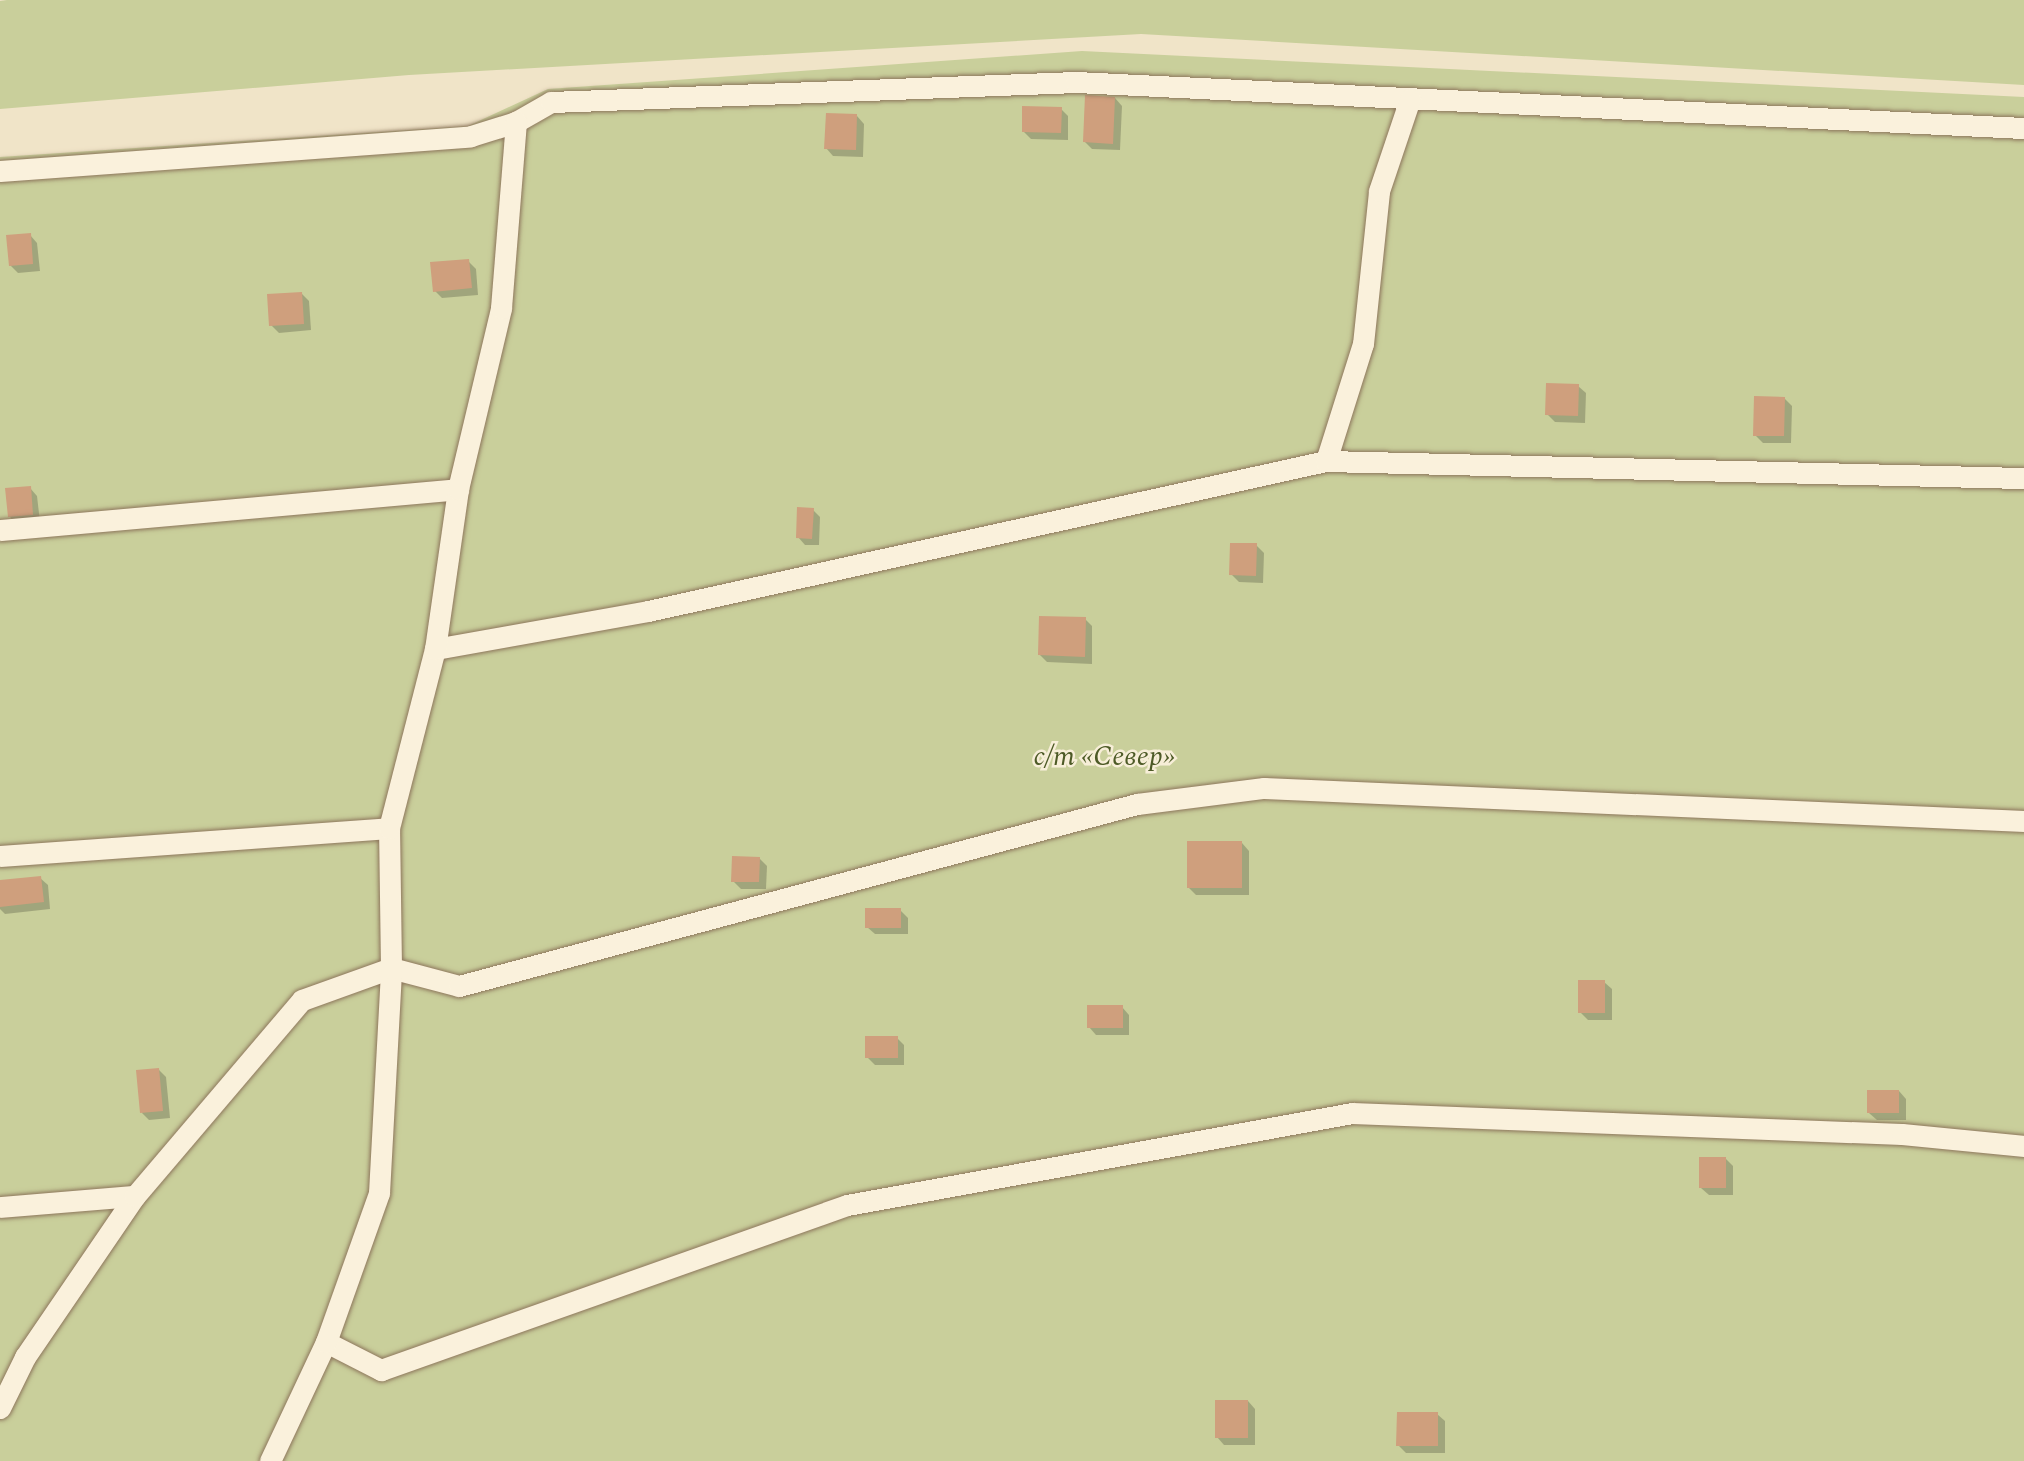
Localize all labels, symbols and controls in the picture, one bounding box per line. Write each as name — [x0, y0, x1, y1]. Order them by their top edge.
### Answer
park label: с/т «Север» — [1033, 740, 1175, 774]

